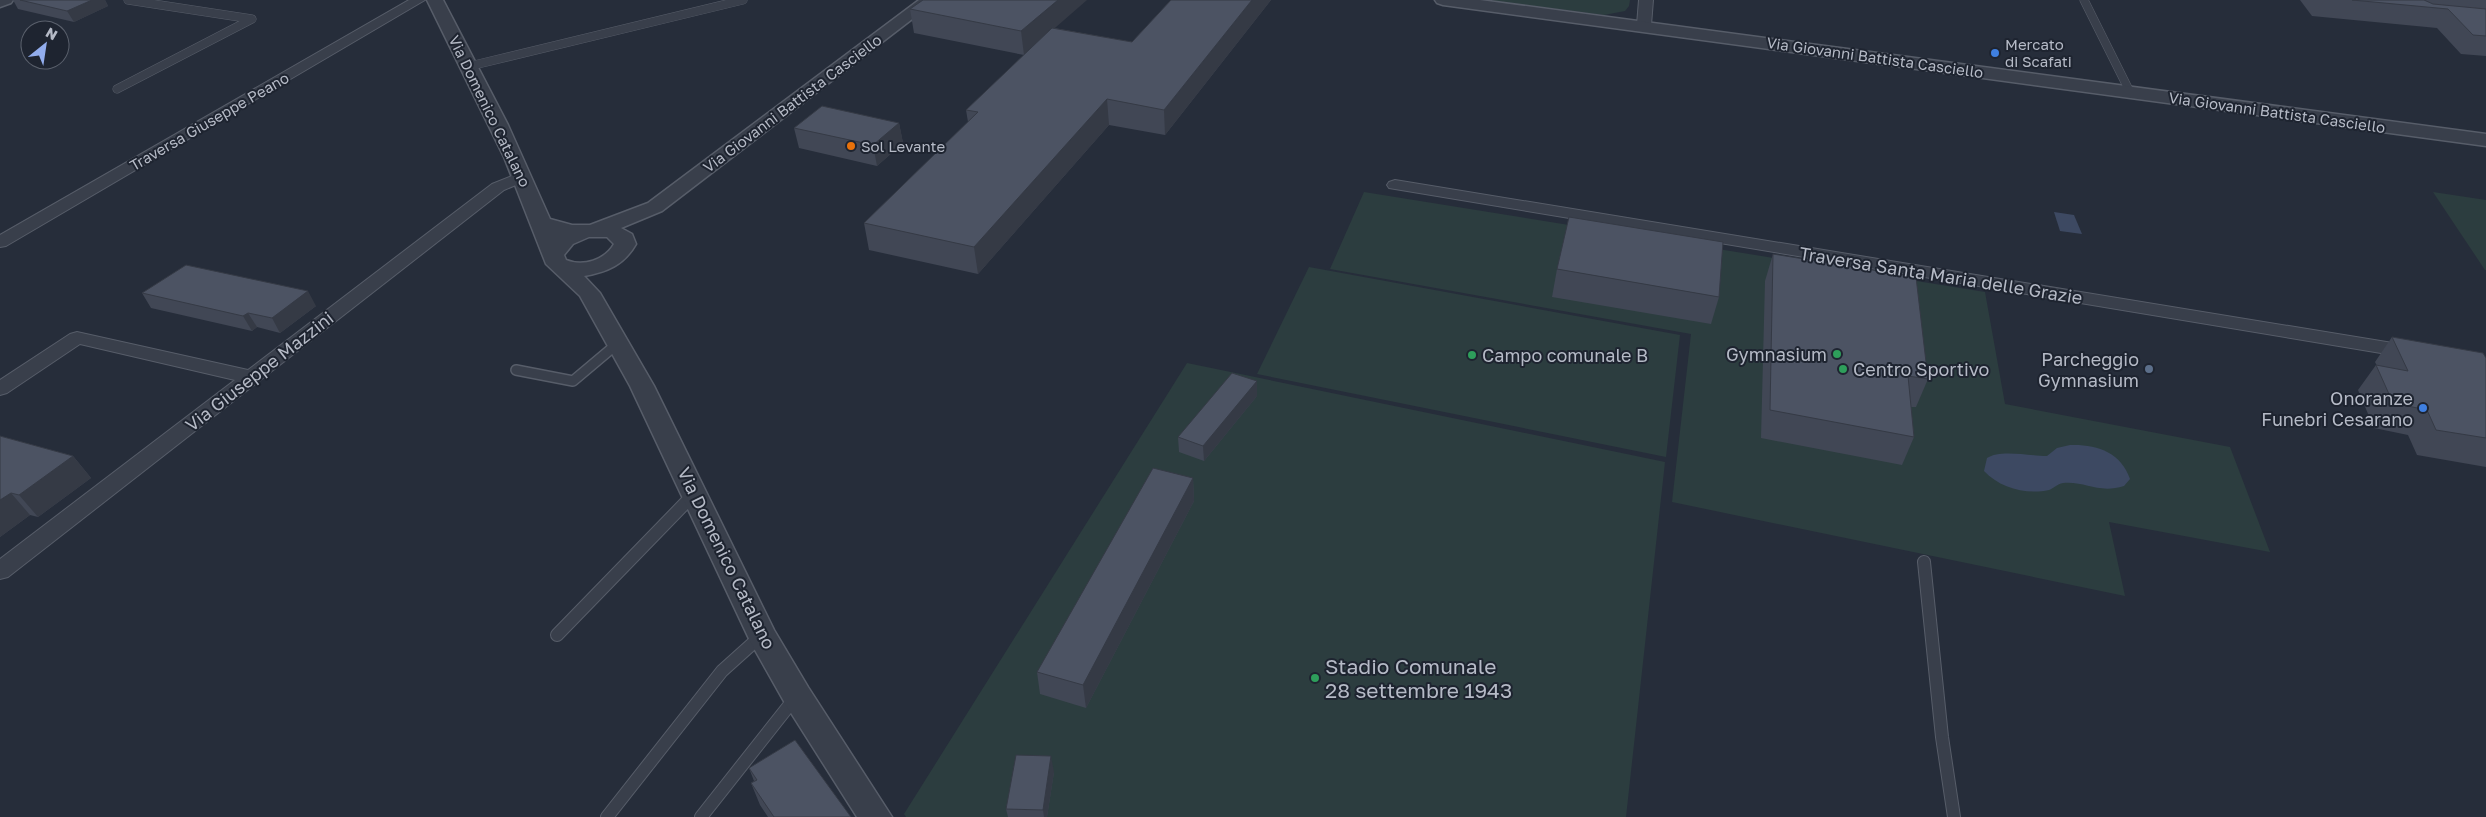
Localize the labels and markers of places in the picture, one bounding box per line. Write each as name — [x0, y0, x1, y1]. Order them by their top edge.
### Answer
place label: Mercato di Scafati — [2005, 35, 2072, 70]
marker: Mercato di Scafati — [1989, 47, 2001, 59]
place label: Sol Levante — [861, 137, 945, 155]
marker: Sol Levante — [845, 140, 857, 152]
place label: Gymnasium — [1726, 343, 1827, 365]
place label: Campo comunale B — [1482, 344, 1648, 366]
marker: Gymnasium — [1831, 348, 1843, 360]
place label: Parcheggio Gymnasium — [2038, 348, 2139, 391]
marker: Campo comunale B — [1466, 349, 1478, 361]
place label: Centro Sportivo — [1853, 358, 1989, 380]
marker: Centro Sportivo — [1837, 363, 1849, 375]
marker: Parcheggio Gymnasium — [2143, 363, 2155, 375]
place label: Onoranze Funebri Cesarano — [2261, 387, 2413, 430]
marker: Onoranze Funebri Cesarano — [2417, 402, 2429, 414]
place label: Stadio Comunale 28 settembre 1943 — [1325, 653, 1512, 703]
marker: Stadio Comunale 28 settembre 1943 — [1309, 672, 1321, 684]

